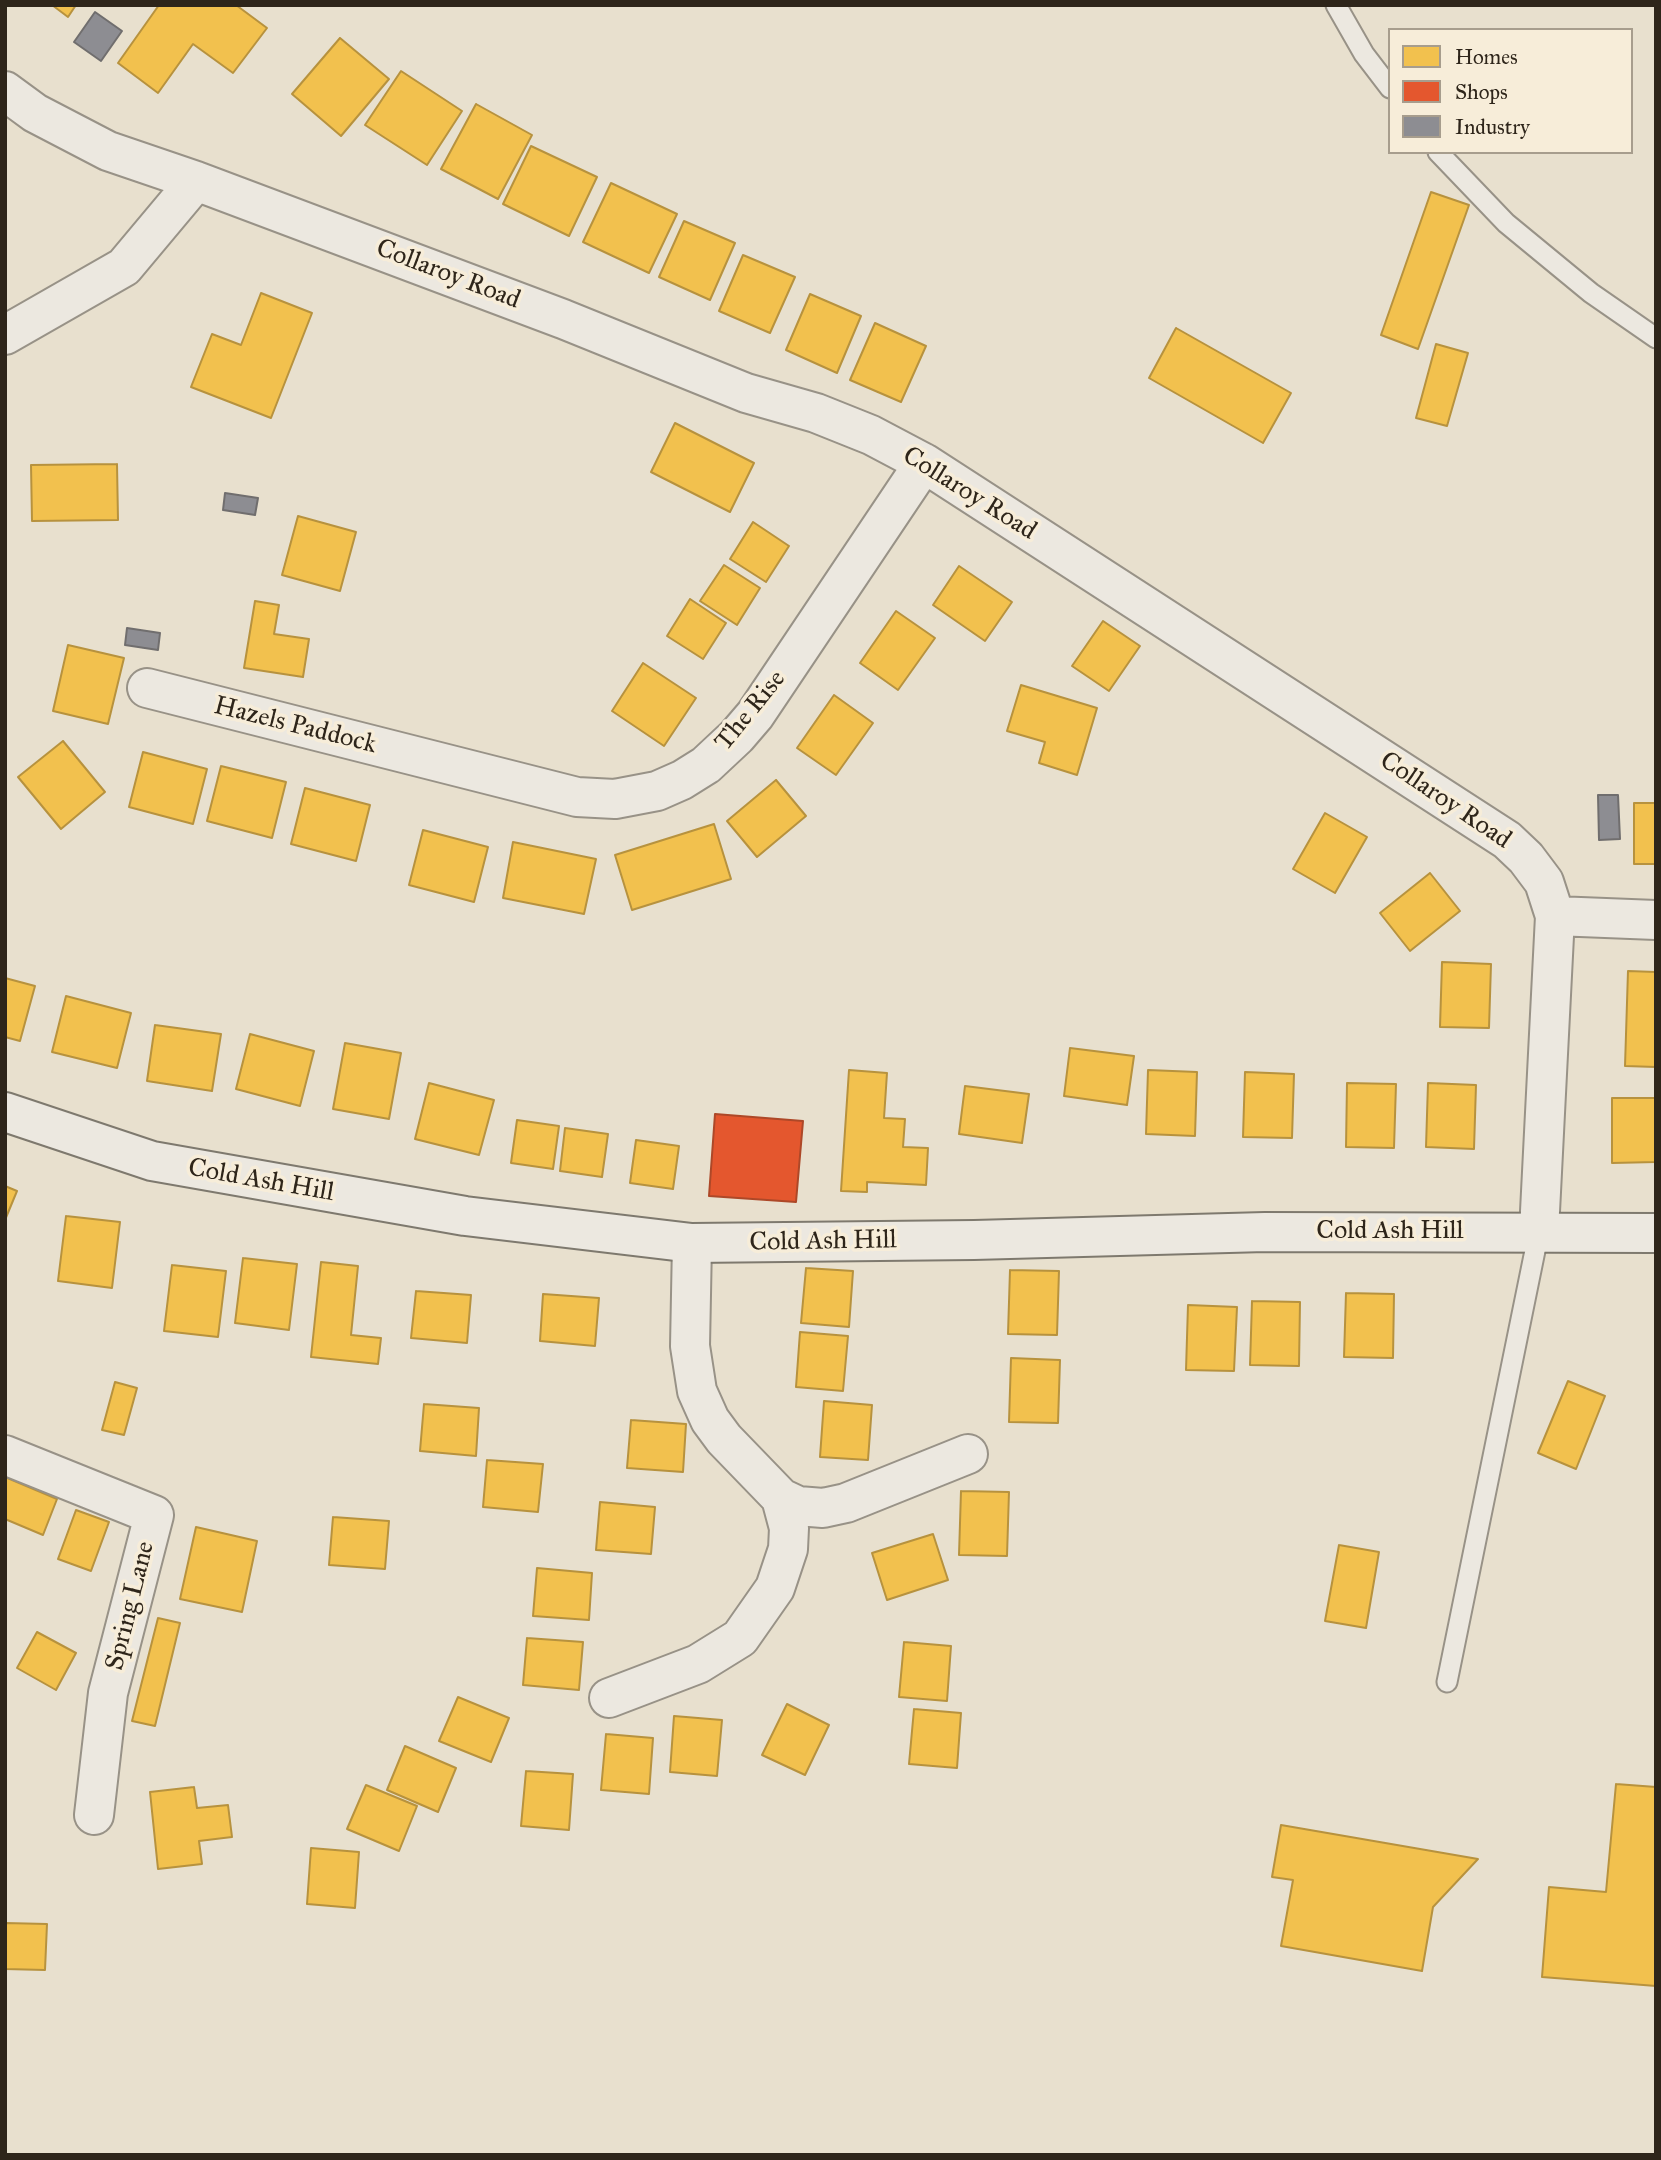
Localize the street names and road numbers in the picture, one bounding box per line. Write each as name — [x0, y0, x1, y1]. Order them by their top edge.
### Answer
street label: Collaroy Road — [372, 233, 524, 317]
street label: Collaroy Road — [896, 441, 1042, 547]
street label: The Rise — [709, 665, 793, 757]
street label: Hazels Paddock — [211, 691, 379, 761]
street label: Collaroy Road — [1373, 746, 1517, 856]
street label: Cold Ash Hill — [186, 1153, 336, 1209]
street label: Cold Ash Hill — [1316, 1216, 1464, 1248]
street label: Cold Ash Hill — [749, 1225, 897, 1259]
street label: Spring Lane — [100, 1538, 162, 1674]

